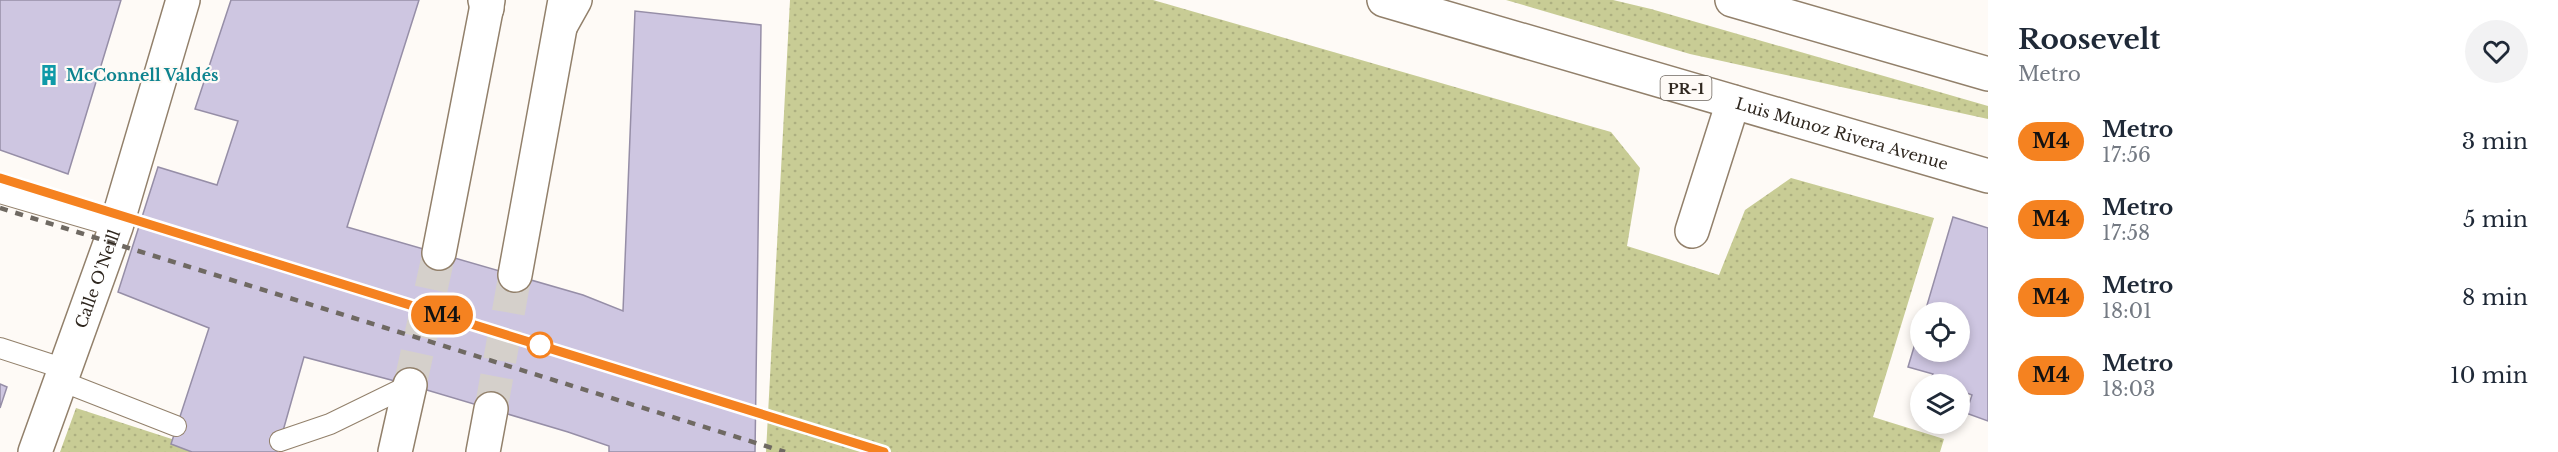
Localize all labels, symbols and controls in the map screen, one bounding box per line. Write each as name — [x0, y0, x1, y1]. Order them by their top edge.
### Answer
button: heart — [2465, 20, 2528, 83]
text: Roosevelt — [2018, 22, 2160, 57]
text: Metro — [2018, 62, 2081, 86]
building icon: McConnell Valdés — [37, 63, 61, 87]
place label: McConnell Valdés — [66, 65, 218, 85]
road number: PR-1 — [1660, 76, 1712, 100]
street label: Luis Munoz Rivera Avenue — [1733, 93, 1951, 174]
text: Metro — [2102, 116, 2173, 143]
text: M4 — [2032, 128, 2070, 154]
text: 3 min — [2462, 128, 2528, 155]
text: 17:56 — [2102, 143, 2151, 167]
text: Metro — [2102, 194, 2173, 221]
text: M4 — [2032, 206, 2070, 232]
text: 5 min — [2463, 206, 2528, 233]
text: 17:58 — [2102, 221, 2150, 245]
street label: Calle O'Neill — [70, 227, 124, 331]
text: Metro — [2102, 272, 2173, 299]
text: M4 — [2032, 284, 2070, 310]
text: 8 min — [2462, 284, 2528, 311]
line badge: M4 — [415, 296, 469, 334]
text: 18:01 — [2102, 299, 2152, 323]
text: M4 — [423, 302, 461, 328]
map controls — [1910, 302, 1970, 434]
button: locate — [1910, 302, 1970, 362]
unlabelled marker — [527, 332, 553, 358]
text: Metro — [2102, 350, 2173, 377]
text: M4 — [2032, 362, 2070, 388]
text: 10 min — [2450, 362, 2528, 389]
button: layers — [1910, 374, 1970, 434]
text: 18:03 — [2102, 377, 2155, 401]

